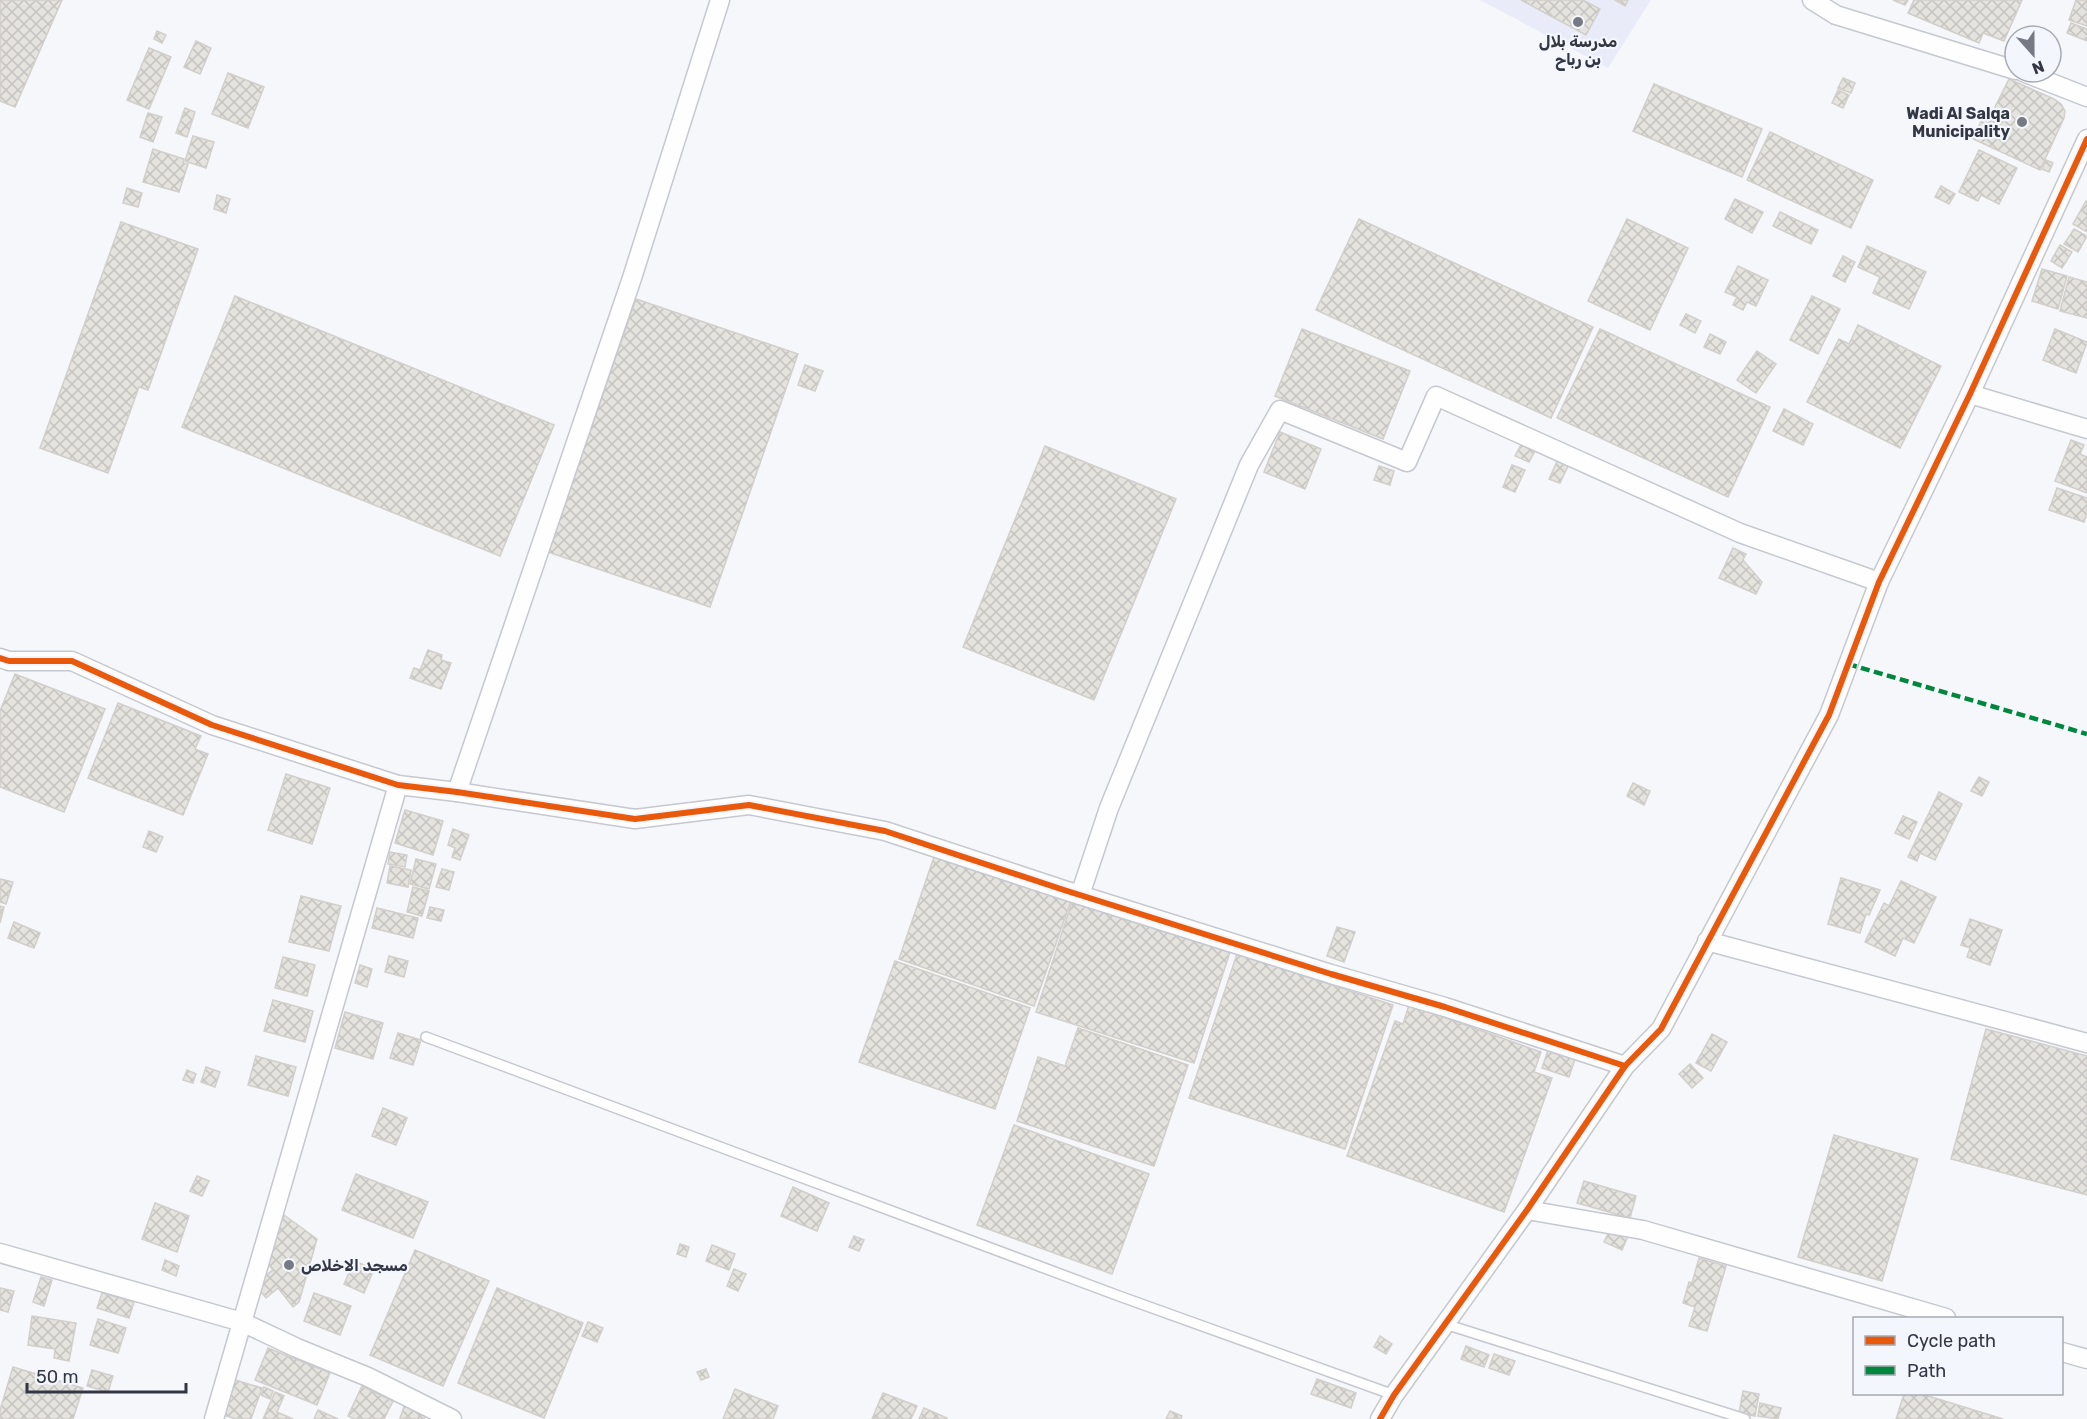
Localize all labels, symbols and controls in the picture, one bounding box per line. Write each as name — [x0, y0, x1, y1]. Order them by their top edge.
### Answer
marker: مدرسة بلال بن رباح — [1571, 15, 1585, 29]
north arrow — [2003, 24, 2063, 84]
place label: مدرسة بلال بن رباح — [1539, 32, 1617, 71]
text: N — [2029, 57, 2047, 78]
place label: Wadi Al Salqa Municipality — [1906, 104, 2010, 141]
marker: Wadi Al Salqa Municipality — [2015, 115, 2029, 129]
place label: مسجد الاخلاص — [301, 1256, 408, 1275]
marker: مسجد الاخلاص — [282, 1258, 296, 1272]
legend — [1853, 1317, 2063, 1395]
text: Cycle path — [1907, 1330, 1996, 1352]
scale bar — [27, 1356, 186, 1394]
text: Path — [1907, 1360, 1946, 1382]
text: 50 m — [36, 1366, 79, 1388]

